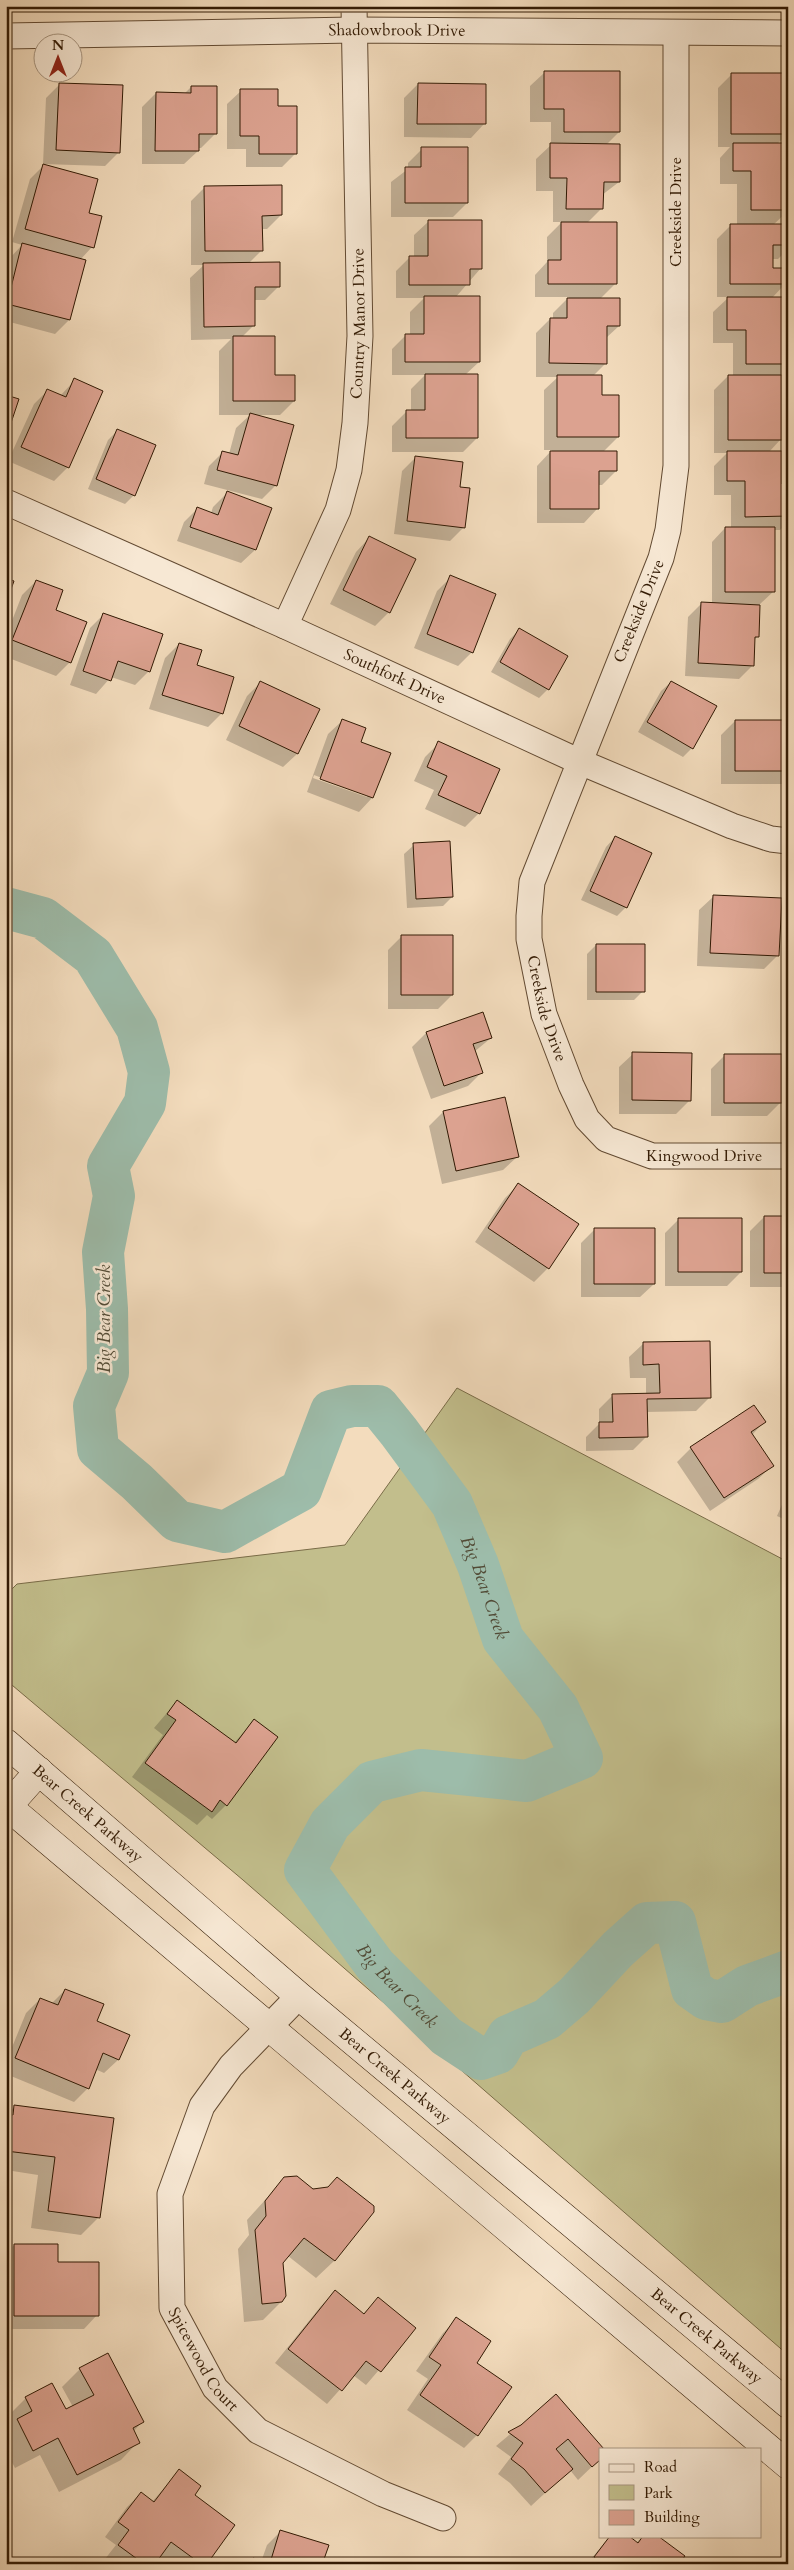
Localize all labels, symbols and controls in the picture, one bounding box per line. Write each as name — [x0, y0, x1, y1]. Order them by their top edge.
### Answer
street label: Shadowbrook Drive — [328, 19, 466, 42]
north arrow — [32, 32, 82, 82]
text: N — [52, 36, 64, 55]
street label: Creekside Drive — [665, 157, 687, 267]
street label: Country Manor Drive — [345, 248, 371, 400]
street label: Creekside Drive — [608, 556, 670, 666]
street label: Southfork Drive — [340, 643, 449, 710]
street label: Creekside Drive — [522, 953, 572, 1065]
street label: Kingwood Drive — [646, 1145, 762, 1167]
water label: Big Bear Creek — [92, 1265, 117, 1373]
water label: Big Bear Creek — [454, 1532, 515, 1643]
street label: Bear Creek Parkway — [28, 1760, 148, 1868]
water label: Big Bear Creek — [351, 1938, 444, 2034]
street label: Bear Creek Parkway — [334, 2023, 456, 2130]
street label: Bear Creek Parkway — [646, 2283, 768, 2390]
street label: Spicewood Court — [163, 2303, 243, 2416]
legend — [599, 2448, 762, 2538]
text: Road — [644, 2457, 677, 2477]
text: Park — [644, 2483, 673, 2503]
text: Building — [644, 2507, 700, 2527]

